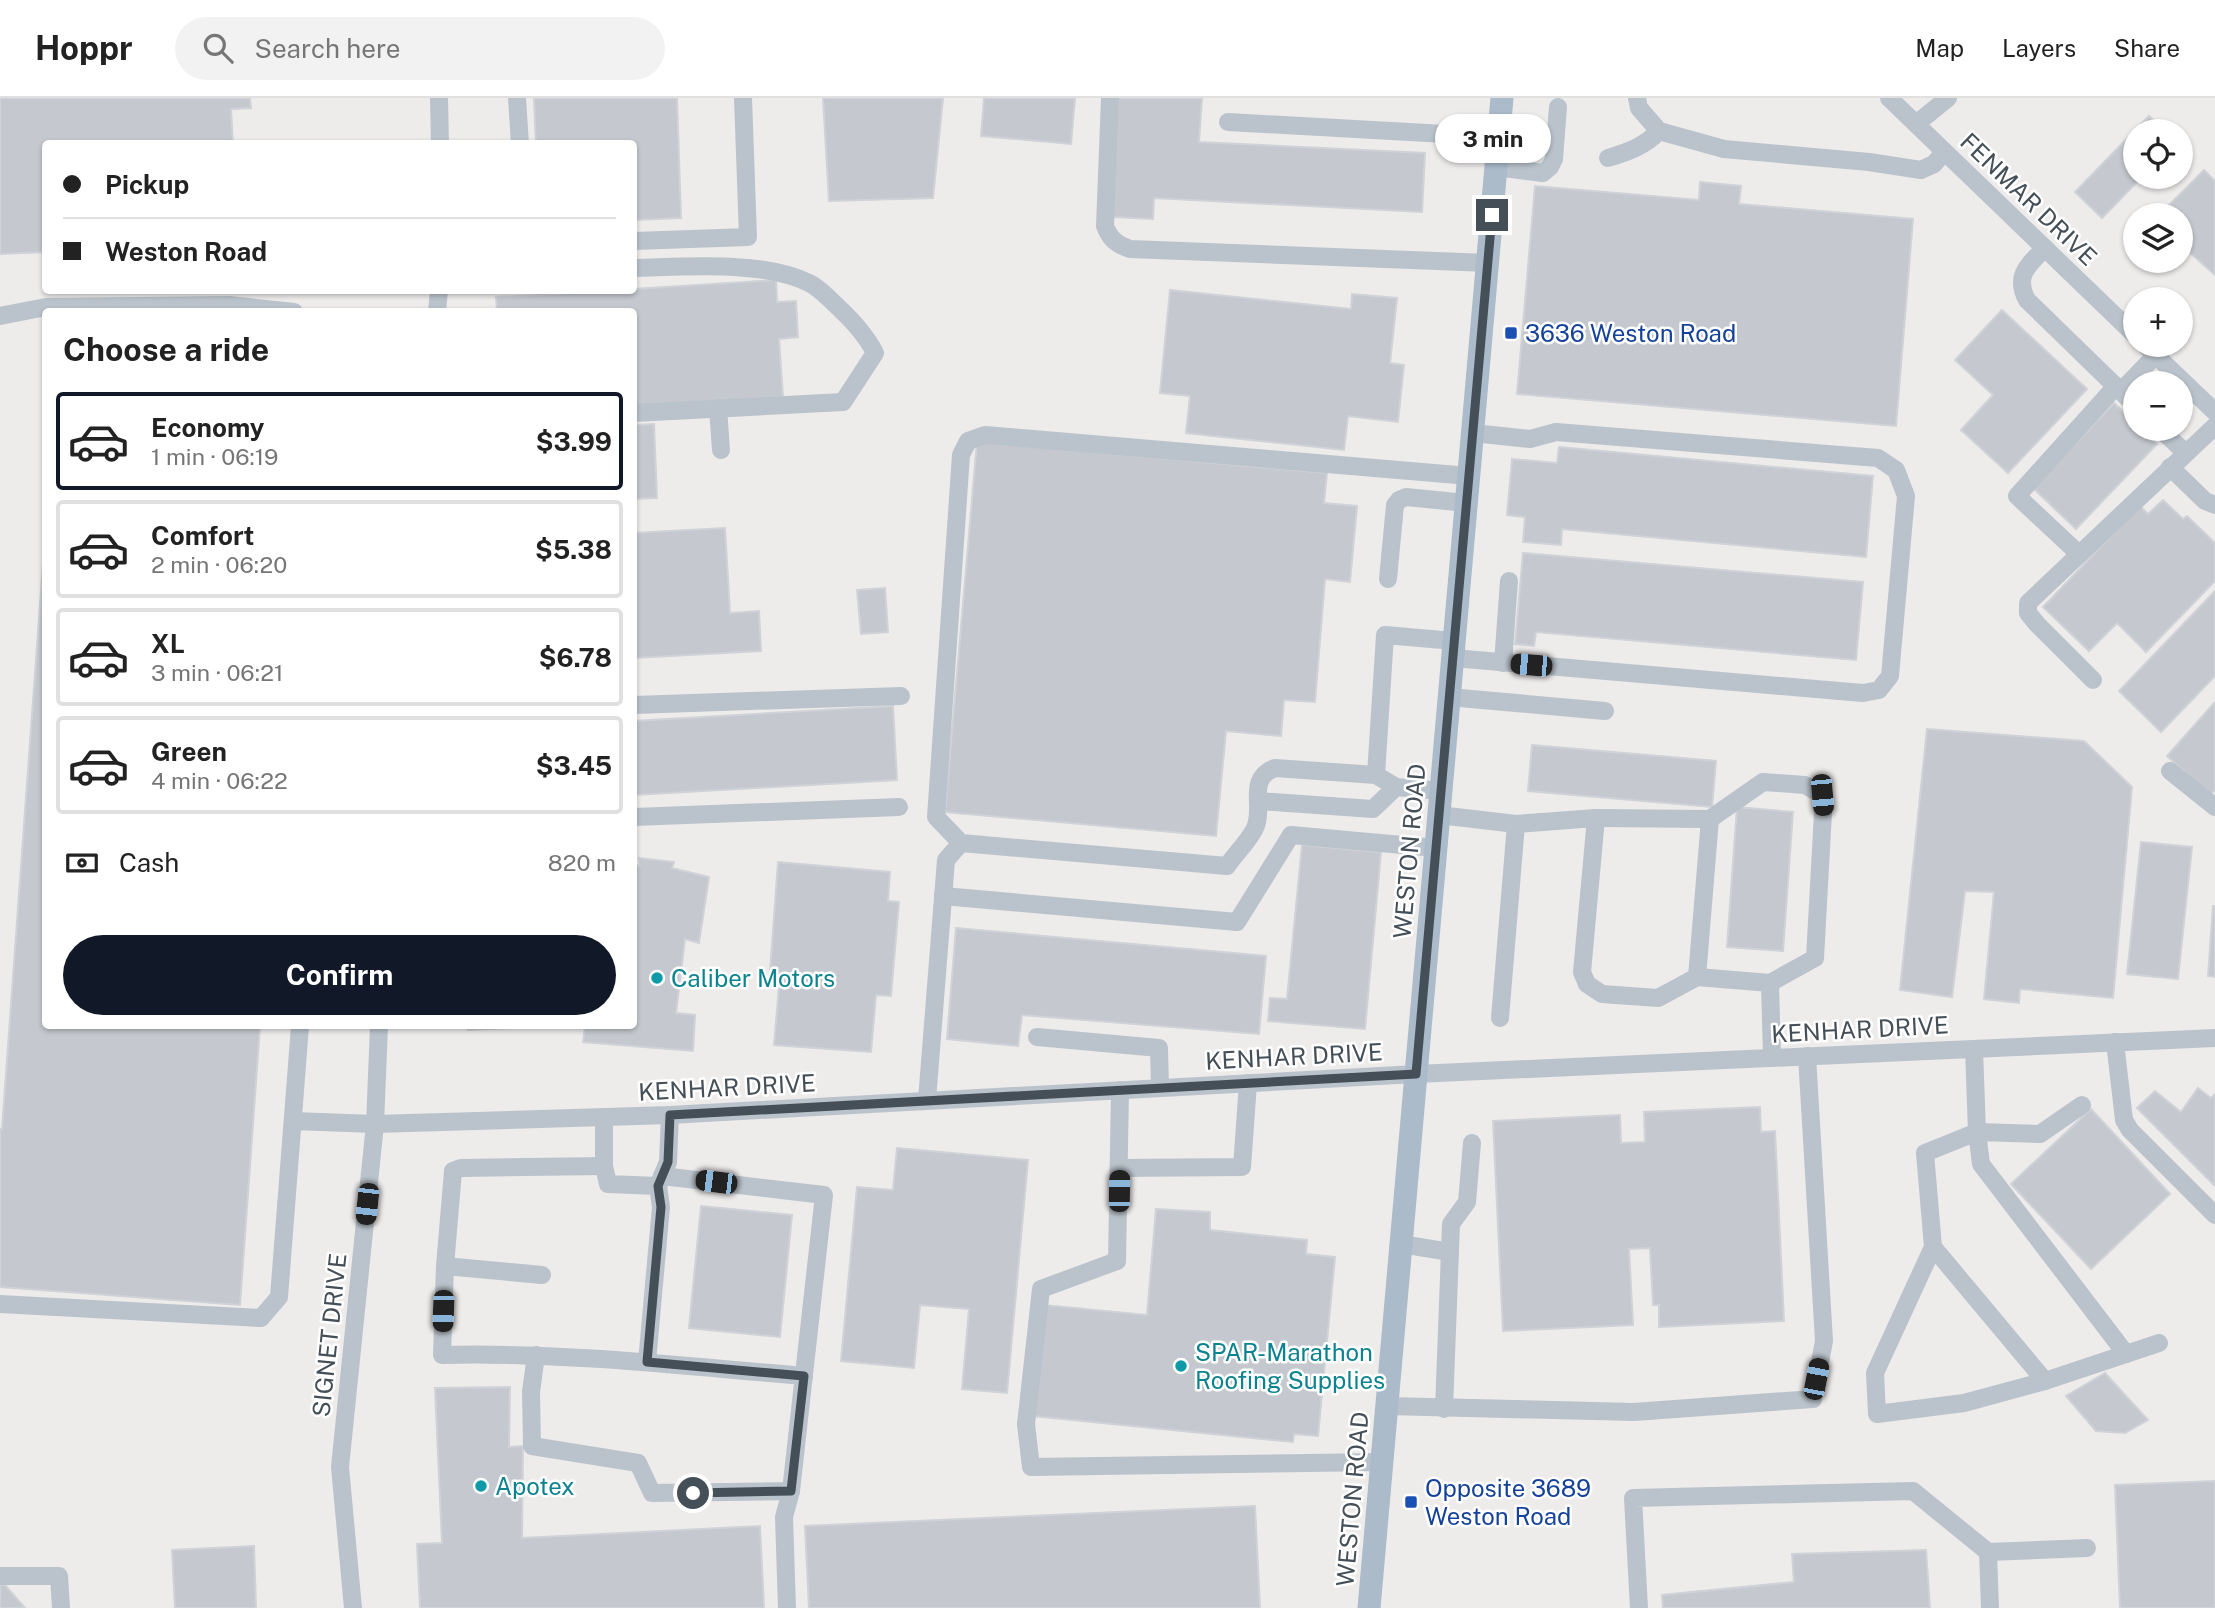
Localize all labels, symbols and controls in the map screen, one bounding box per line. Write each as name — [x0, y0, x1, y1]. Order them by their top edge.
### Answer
search box — [175, 17, 665, 80]
text: Hoppr — [35, 29, 133, 67]
icon: search — [199, 29, 237, 67]
text: Search here — [255, 33, 401, 64]
text: Map — [1915, 34, 1964, 62]
text: Layers — [2002, 34, 2076, 62]
text: Share — [2114, 34, 2180, 62]
callout: 3 min — [1434, 114, 1550, 162]
map controls — [2123, 119, 2193, 441]
button: locate — [2123, 119, 2193, 189]
text: 3 min — [1463, 125, 1523, 152]
street label: FENMAR DRIVE — [1955, 127, 2103, 271]
text: Pickup — [105, 169, 189, 200]
route end — [1476, 199, 1508, 231]
button: layers — [2123, 203, 2193, 273]
text: Weston Road — [105, 236, 267, 267]
button: + — [2123, 287, 2193, 357]
place label: 3636 Weston Road — [1525, 319, 1736, 347]
marker: 3636 Weston Road — [1503, 325, 1519, 341]
text: Choose a ride — [63, 331, 269, 368]
button: − — [2123, 371, 2193, 441]
icon: car — [67, 410, 130, 473]
text: Economy — [151, 412, 264, 443]
text: $3.99 — [536, 426, 612, 457]
text: 1 min · 06:19 — [151, 443, 278, 470]
icon: car — [67, 518, 130, 581]
text: Comfort — [151, 520, 254, 551]
text: $5.38 — [535, 534, 612, 565]
text: 2 min · 06:20 — [151, 551, 287, 578]
icon: car — [67, 626, 130, 689]
text: XL — [151, 628, 185, 659]
text: $6.78 — [539, 642, 612, 673]
car — [1510, 653, 1553, 677]
text: 3 min · 06:21 — [151, 659, 283, 686]
icon: car — [67, 734, 130, 797]
text: Green — [151, 736, 227, 767]
text: $3.45 — [536, 750, 612, 781]
street label: WESTON ROAD — [1387, 762, 1431, 940]
text: 4 min · 06:22 — [151, 767, 288, 794]
car — [1810, 773, 1835, 817]
icon: cash — [63, 844, 101, 882]
text: Cash — [119, 847, 179, 878]
text: 820 m — [548, 849, 616, 876]
button: Confirm — [63, 935, 616, 1015]
place label: Caliber Motors — [671, 964, 835, 992]
marker: Caliber Motors — [649, 970, 665, 986]
street label: KENHAR DRIVE — [1771, 1010, 1949, 1048]
street label: KENHAR DRIVE — [1205, 1037, 1383, 1075]
street label: KENHAR DRIVE — [638, 1068, 816, 1106]
car — [694, 1169, 739, 1195]
car — [1109, 1170, 1130, 1212]
car — [355, 1182, 380, 1226]
street label: SIGNET DRIVE — [306, 1252, 352, 1418]
car — [432, 1290, 455, 1332]
place label: SPAR-Marathon Roofing Supplies — [1195, 1338, 1385, 1394]
car — [1802, 1356, 1831, 1402]
marker: SPAR-Marathon Roofing Supplies — [1173, 1358, 1189, 1374]
street label: WESTON ROAD — [1330, 1410, 1374, 1588]
place label: Apotex — [495, 1472, 575, 1500]
place label: Opposite 3689 Weston Road — [1425, 1474, 1591, 1530]
route start — [677, 1477, 709, 1509]
marker: Apotex — [473, 1478, 489, 1494]
marker: Opposite 3689 Weston Road — [1403, 1494, 1419, 1510]

